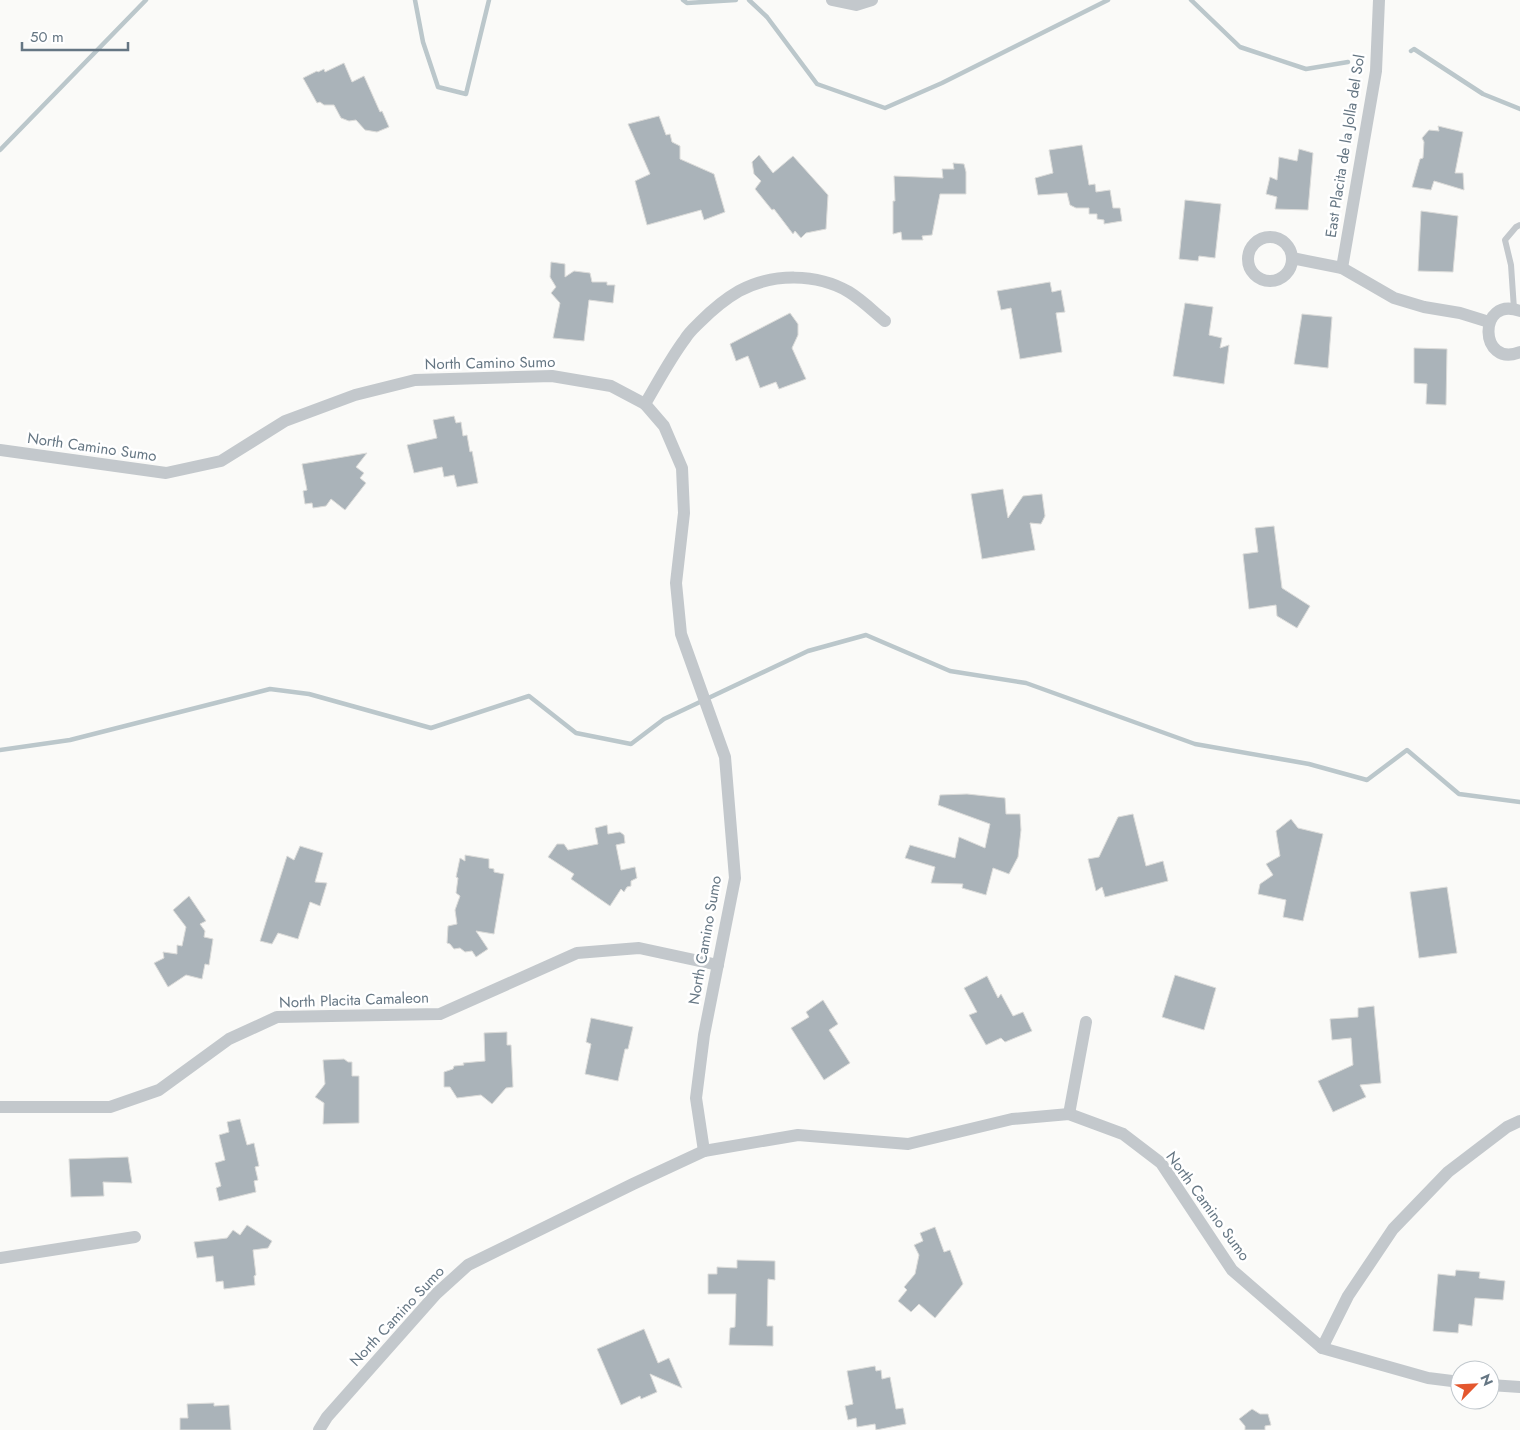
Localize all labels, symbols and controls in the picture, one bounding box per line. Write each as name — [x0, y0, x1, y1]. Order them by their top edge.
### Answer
scale bar — [22, 20, 129, 52]
text: 50 m — [30, 26, 64, 48]
street label: East Placita de la Jolla del Sol — [1320, 53, 1370, 239]
street label: North Camino Sumo — [425, 351, 555, 375]
street label: North Camino Sumo — [26, 427, 158, 467]
street label: North Camino Sumo — [683, 874, 727, 1006]
street label: North Placita Camaleon — [279, 986, 429, 1014]
street label: North Camino Sumo — [1161, 1147, 1255, 1265]
street label: North Camino Sumo — [344, 1261, 450, 1371]
north arrow — [1450, 1360, 1500, 1410]
text: N — [1475, 1371, 1498, 1389]

